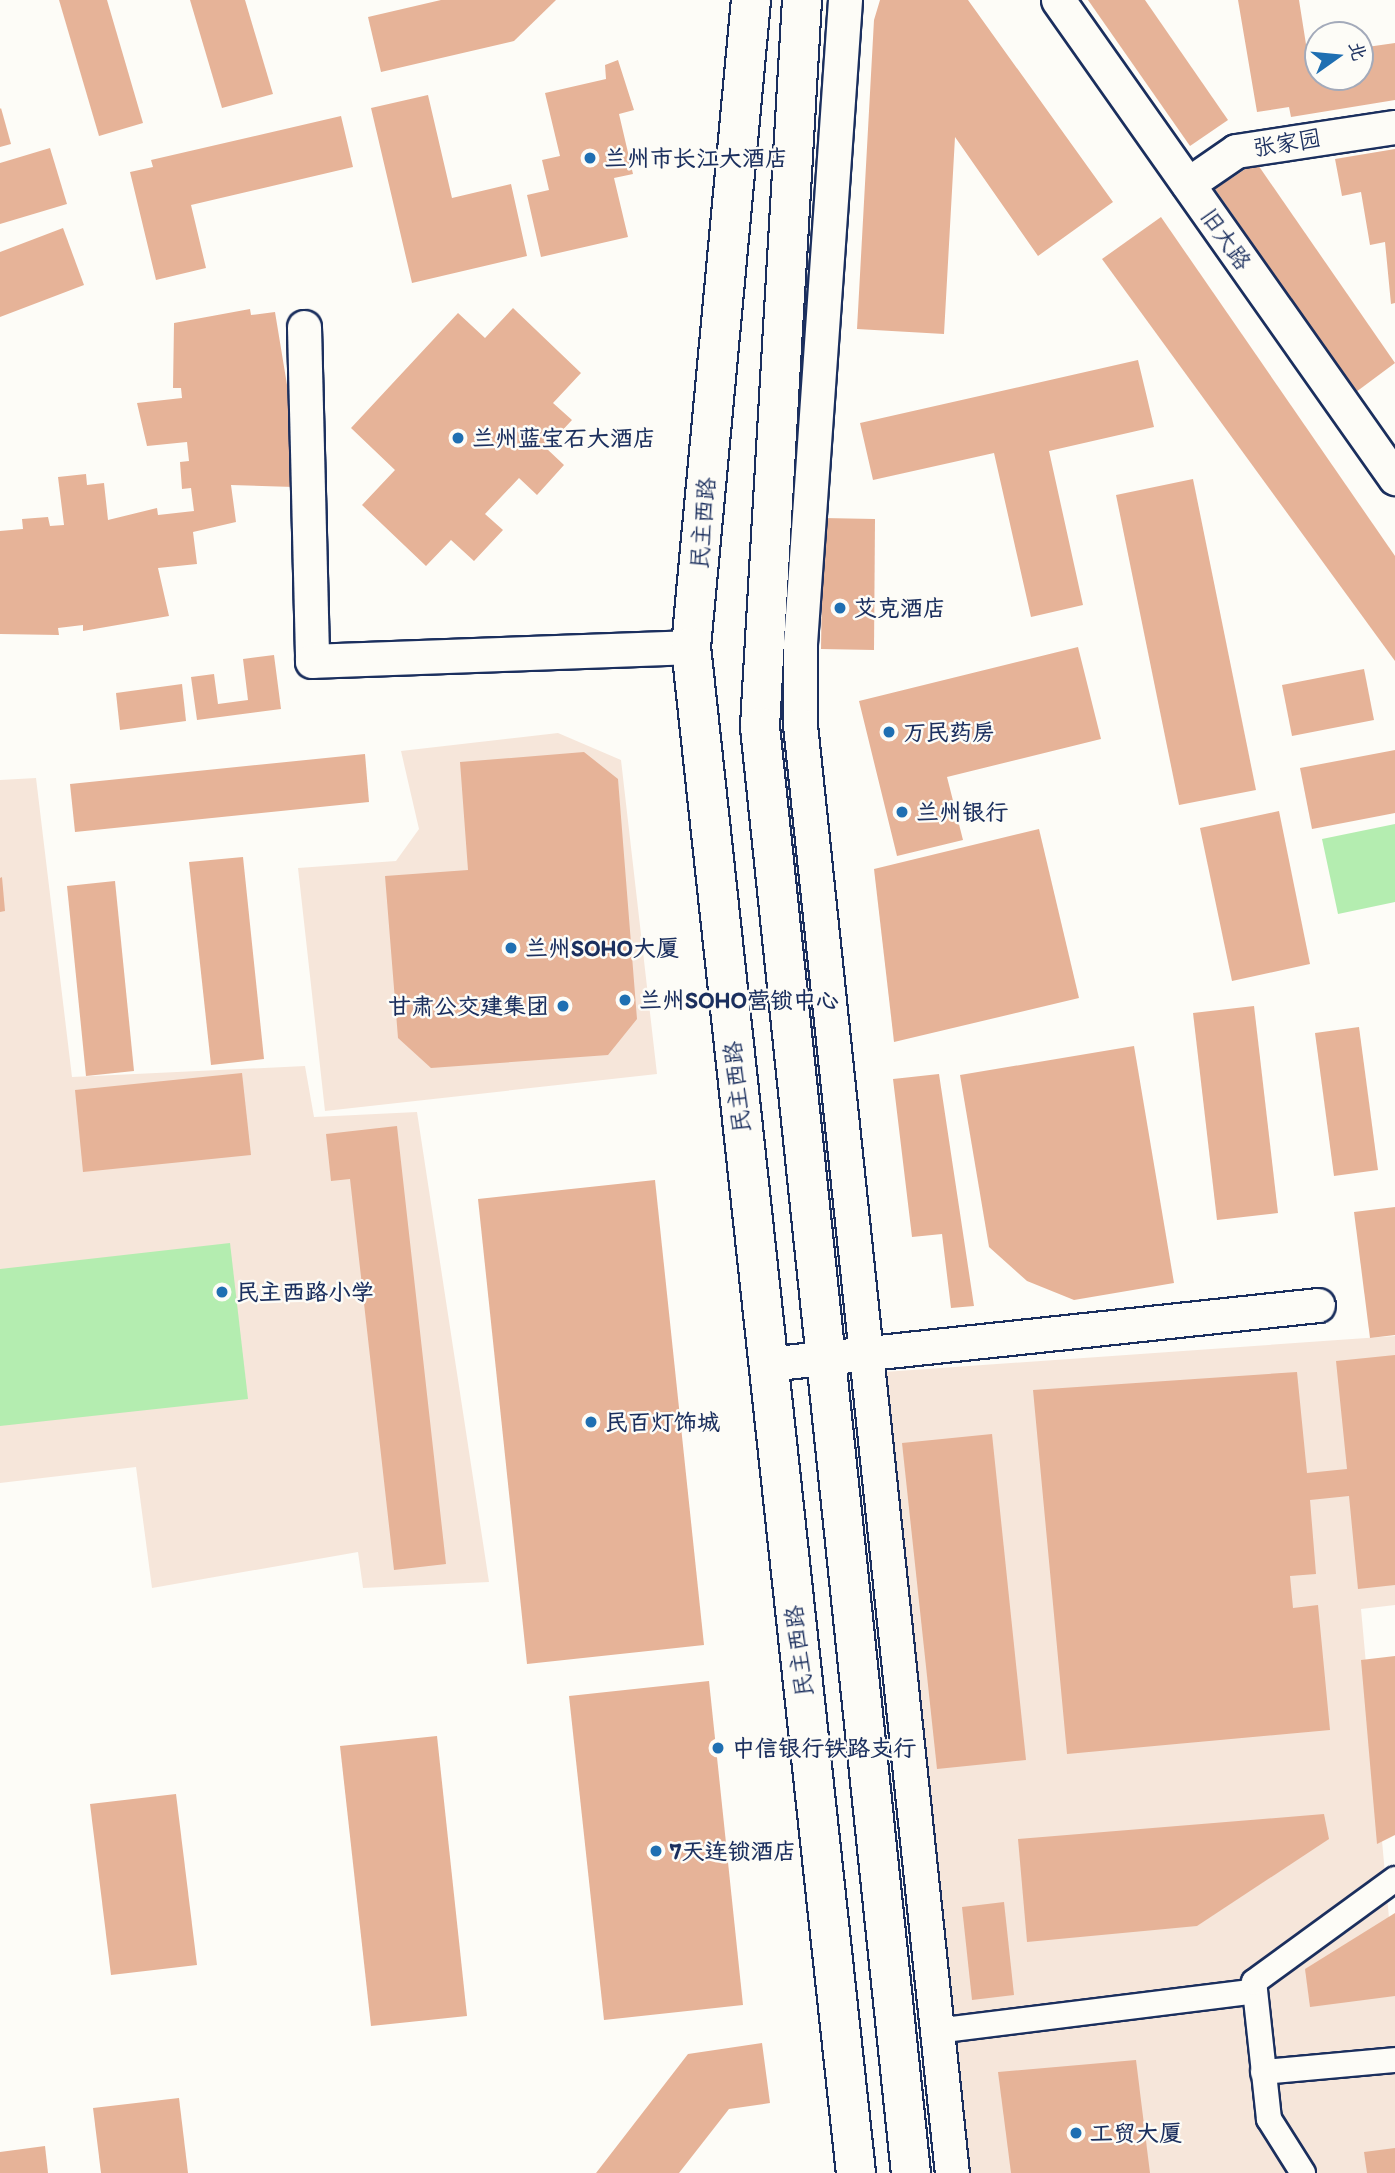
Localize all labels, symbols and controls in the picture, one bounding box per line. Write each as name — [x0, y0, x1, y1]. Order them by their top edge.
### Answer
north arrow — [1304, 21, 1374, 91]
text: 北 — [1344, 39, 1371, 63]
street label: 张家园 — [1251, 124, 1323, 162]
place label: 兰州市长江大酒店 — [604, 144, 788, 172]
marker: 兰州市长江大酒店 — [582, 150, 598, 166]
street label: 旧大路 — [1195, 203, 1257, 275]
place label: 兰州蓝宝石大酒店 — [472, 424, 656, 452]
marker: 兰州蓝宝石大酒店 — [450, 430, 466, 446]
street label: 民主西路 — [685, 476, 721, 570]
place label: 艾克酒店 — [854, 594, 946, 622]
marker: 艾克酒店 — [832, 600, 848, 616]
place label: 万民药房 — [903, 718, 995, 746]
marker: 万民药房 — [881, 724, 897, 740]
place label: 兰州银行 — [916, 798, 1008, 826]
marker: 兰州银行 — [894, 804, 910, 820]
place label: 兰州SOHO大厦 — [525, 934, 679, 962]
marker: 兰州SOHO大厦 — [503, 940, 519, 956]
place label: 兰州SOHO营锁中心 — [639, 986, 839, 1014]
place label: 甘肃公交建集团 — [388, 992, 549, 1020]
marker: 兰州SOHO营锁中心 — [617, 992, 633, 1008]
marker: 甘肃公交建集团 — [555, 998, 571, 1014]
street label: 民主西路 — [718, 1040, 756, 1134]
place label: 民主西路小学 — [236, 1278, 374, 1306]
marker: 民主西路小学 — [214, 1284, 230, 1300]
place label: 民百灯饰城 — [605, 1408, 720, 1436]
marker: 民百灯饰城 — [583, 1414, 599, 1430]
street label: 民主西路 — [780, 1604, 818, 1698]
place label: 中信银行铁路支行 — [732, 1734, 916, 1762]
marker: 中信银行铁路支行 — [710, 1740, 726, 1756]
place label: 7天连锁酒店 — [670, 1837, 796, 1865]
marker: 7天连锁酒店 — [648, 1843, 664, 1859]
place label: 工贸大厦 — [1090, 2119, 1182, 2147]
marker: 工贸大厦 — [1068, 2125, 1084, 2141]

